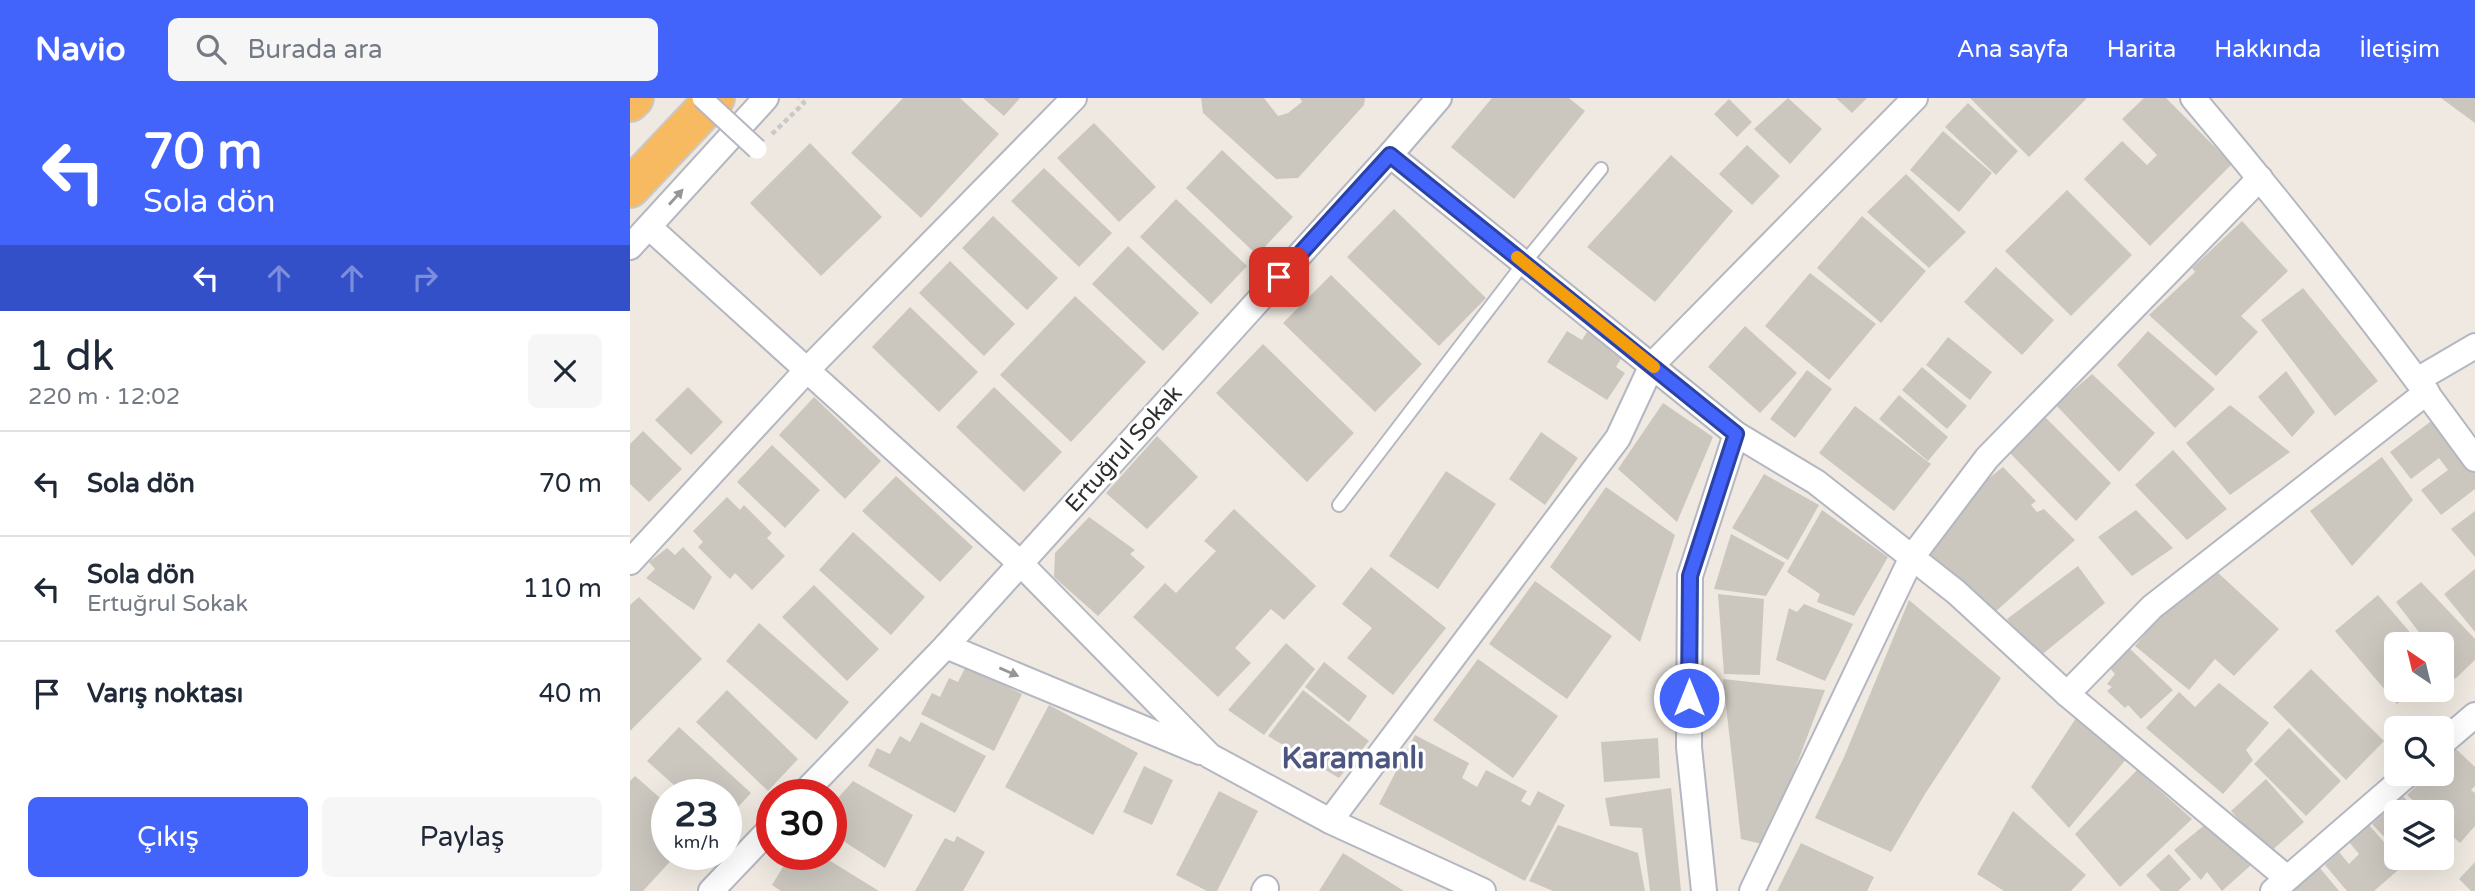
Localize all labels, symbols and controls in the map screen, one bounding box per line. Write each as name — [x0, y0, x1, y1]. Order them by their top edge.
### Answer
search box — [168, 18, 658, 81]
text: Navio — [35, 30, 126, 69]
icon: search — [192, 30, 230, 68]
text: Burada ara — [248, 34, 383, 65]
text: Ana sayfa — [1957, 35, 2069, 64]
text: Harita — [2107, 35, 2176, 64]
text: Hakkında — [2214, 35, 2321, 64]
text: İletişim — [2359, 35, 2440, 64]
text: 70 m — [143, 123, 262, 182]
icon: left — [28, 126, 119, 217]
text: Sola dön — [143, 183, 276, 221]
one-way arrow — [668, 188, 684, 206]
pin — [1249, 247, 1309, 307]
icon: arrive — [1260, 258, 1298, 296]
icon: left — [187, 259, 225, 297]
icon: ahead — [260, 259, 298, 297]
icon: ahead — [333, 259, 371, 297]
icon: right — [406, 259, 444, 297]
text: 1 dk — [28, 331, 115, 382]
button: close — [528, 334, 602, 408]
street label: Ertuğrul Sokak — [1060, 380, 1188, 518]
text: 220 m · 12:02 — [28, 383, 180, 411]
icon: left — [28, 465, 66, 503]
text: Sola dön — [87, 468, 195, 499]
text: 70 m — [539, 468, 602, 499]
text: Sola dön — [87, 559, 195, 590]
icon: left — [28, 570, 66, 608]
text: 110 m — [522, 573, 602, 604]
text: Ertuğrul Sokak — [87, 590, 248, 618]
north arrow — [2384, 632, 2454, 702]
map controls — [2384, 632, 2454, 870]
position arrow — [1652, 661, 1726, 735]
one-way arrow — [998, 667, 1019, 678]
icon: arrive — [28, 675, 66, 713]
text: Varış noktası — [87, 678, 243, 709]
text: 40 m — [539, 678, 602, 709]
button: search — [2384, 716, 2454, 786]
district label: Karamanlı — [1282, 740, 1424, 777]
speed limit sign: 30 — [756, 779, 847, 870]
text: 23 — [675, 794, 718, 836]
button: Çıkış — [28, 797, 308, 877]
button: Paylaş — [322, 797, 602, 877]
button: layers — [2384, 800, 2454, 870]
text: km/h — [674, 831, 719, 853]

